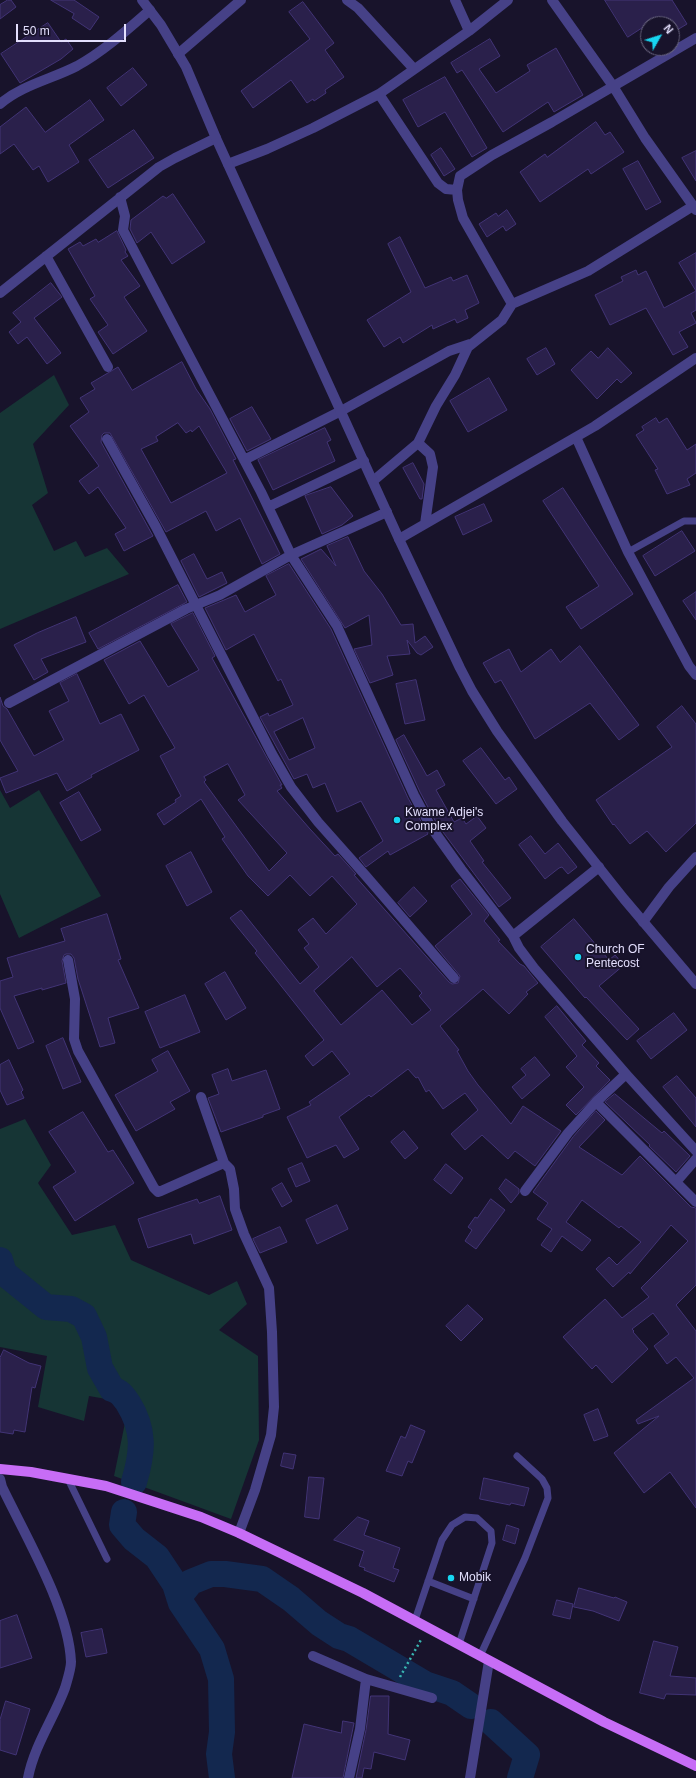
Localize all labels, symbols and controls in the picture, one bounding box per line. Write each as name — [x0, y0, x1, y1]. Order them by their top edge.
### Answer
scale bar — [18, 16, 128, 42]
north arrow — [640, 16, 680, 56]
text: N — [661, 22, 676, 36]
text: 50 m — [23, 24, 50, 38]
place label: Kwame Adjei's Complex — [405, 806, 483, 834]
marker: Kwame Adjei's Complex — [392, 815, 402, 825]
place label: Church OF Pentecost — [586, 943, 645, 971]
marker: Church OF Pentecost — [573, 952, 583, 962]
place label: Mobik — [459, 1571, 491, 1585]
marker: Mobik — [446, 1573, 456, 1583]

